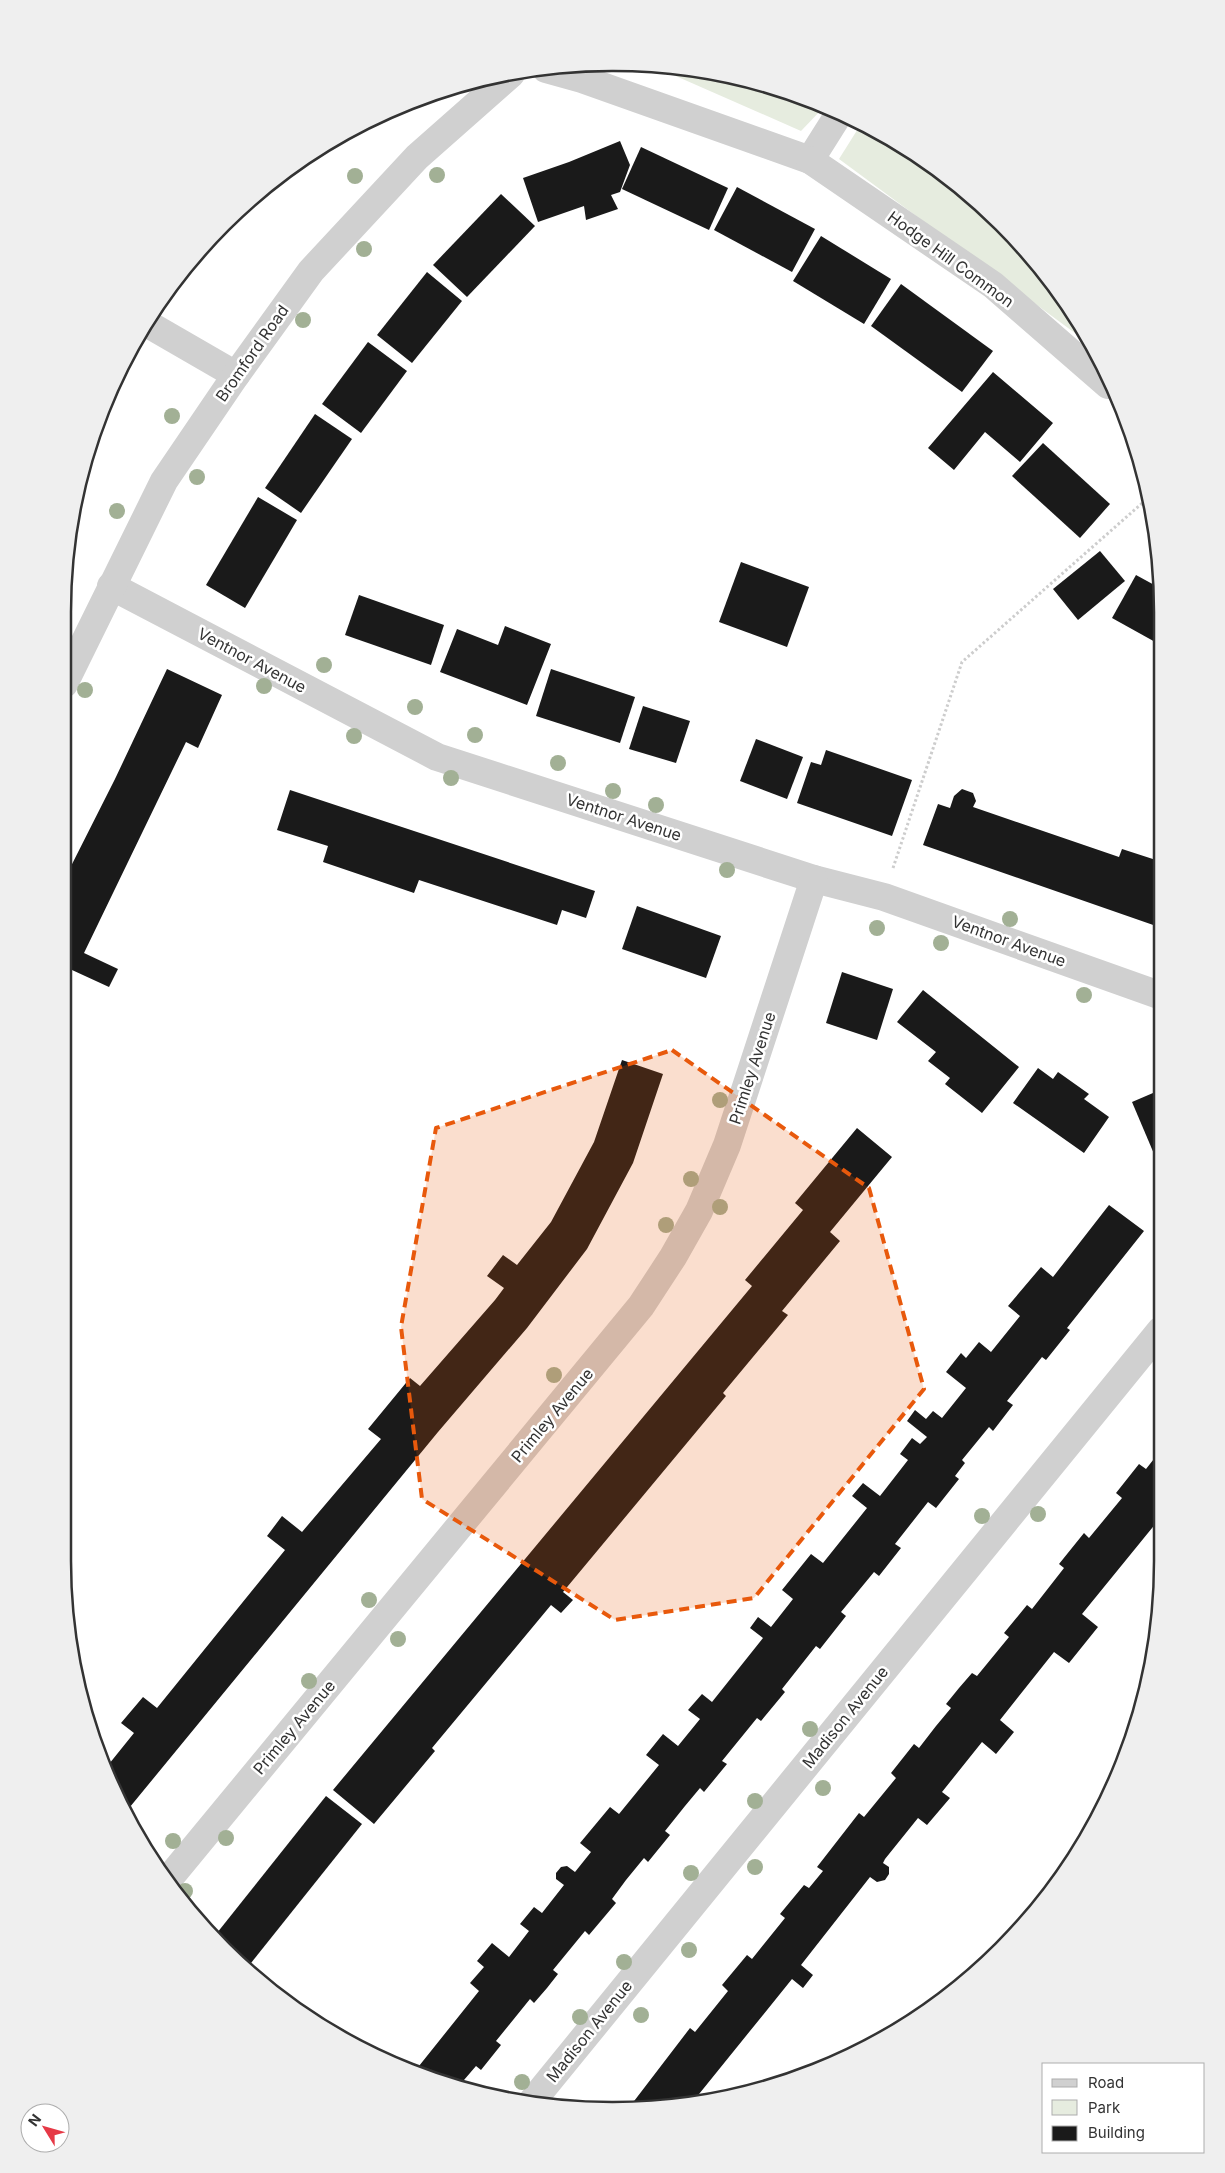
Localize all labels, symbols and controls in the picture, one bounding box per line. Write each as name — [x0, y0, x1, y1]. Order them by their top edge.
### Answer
street label: Hodge Hill Common — [884, 206, 1018, 312]
street label: Bromford Road — [211, 301, 293, 405]
street label: Ventnor Avenue — [194, 623, 310, 697]
street label: Ventnor Avenue — [564, 789, 684, 845]
street label: Ventnor Avenue — [949, 911, 1069, 971]
street label: Primley Avenue — [724, 1009, 780, 1127]
street label: Primley Avenue — [507, 1364, 597, 1466]
street label: Madison Avenue — [798, 1662, 892, 1772]
street label: Primley Avenue — [249, 1676, 339, 1778]
street label: Madison Avenue — [542, 1976, 636, 2086]
legend — [1042, 2063, 1205, 2153]
text: Road — [1088, 2073, 1124, 2092]
text: Park — [1088, 2098, 1121, 2117]
north arrow — [20, 2103, 70, 2153]
text: N — [24, 2110, 44, 2129]
text: Building — [1088, 2123, 1145, 2142]

